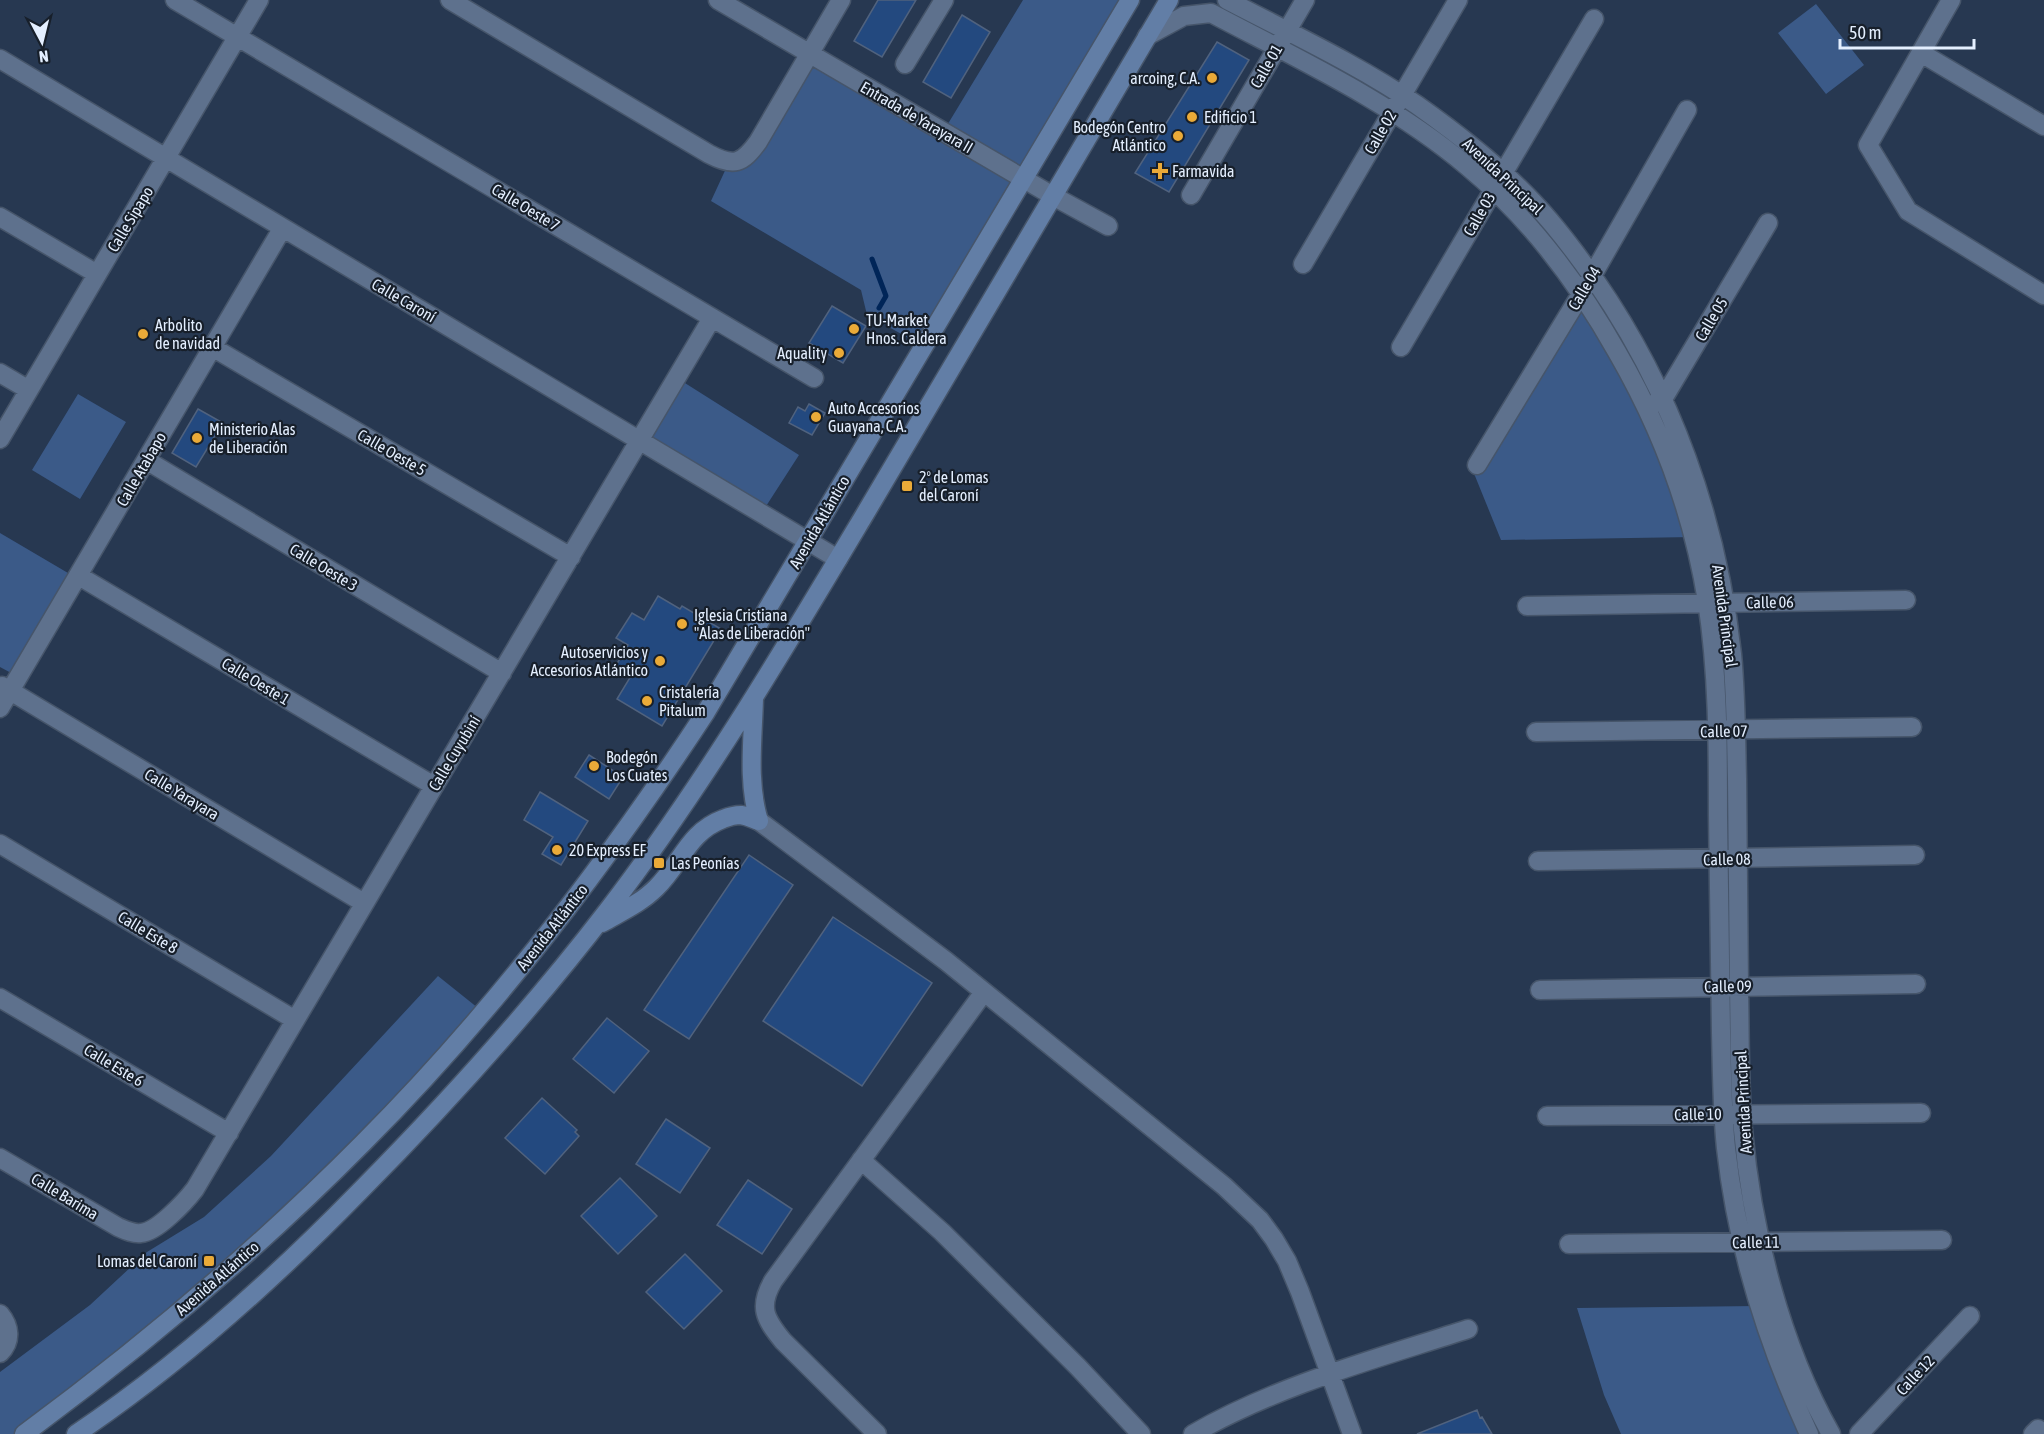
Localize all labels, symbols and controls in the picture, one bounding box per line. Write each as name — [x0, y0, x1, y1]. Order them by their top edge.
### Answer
north arrow — [12, 12, 72, 72]
scale bar — [1840, 12, 1974, 50]
text: 50 m — [1849, 22, 1881, 43]
street label: Calle 01 — [1246, 41, 1286, 91]
text: N — [38, 47, 50, 66]
place label: arcoing, C.A. — [1130, 69, 1200, 88]
marker: arcoing, C.A. — [1205, 71, 1219, 85]
street label: Entrada de Yarayara II — [857, 78, 976, 157]
street label: Calle 02 — [1360, 107, 1400, 157]
place label: Edificio 1 — [1204, 108, 1257, 126]
marker: Edificio 1 — [1185, 110, 1199, 124]
place label: Bodegón Centro Atlántico — [1073, 118, 1166, 154]
marker: Bodegón Centro Atlántico — [1171, 129, 1185, 143]
street label: Avenida Principal — [1458, 134, 1547, 219]
place label: Farmavida — [1172, 162, 1235, 180]
marker: Farmavida — [1153, 164, 1167, 178]
street label: Calle Oeste 7 — [489, 180, 563, 234]
street label: Calle Sipapo — [103, 183, 157, 255]
street label: Calle 03 — [1459, 189, 1499, 239]
street label: Calle 04 — [1564, 263, 1604, 313]
street label: Calle Caroní — [369, 275, 439, 326]
street label: Calle 05 — [1691, 294, 1731, 344]
place label: TU-Market Hnos. Caldera — [866, 311, 947, 347]
place label: Arbolito de navidad — [155, 316, 220, 352]
marker: TU-Market Hnos. Caldera — [847, 322, 861, 336]
marker: Arbolito de navidad — [136, 327, 150, 341]
place label: Aquality — [777, 344, 827, 363]
marker: Aquality — [832, 346, 846, 360]
place label: Auto Accesorios Guayana, C.A. — [828, 399, 920, 436]
marker: Auto Accesorios Guayana, C.A. — [809, 410, 823, 424]
place label: Ministerio Alas de Liberación — [209, 420, 296, 456]
street label: Calle Oeste 5 — [355, 425, 429, 479]
street label: Calle Atabapo — [113, 429, 170, 510]
marker: Ministerio Alas de Liberación — [190, 431, 204, 445]
place label: 2° de Lomas del Caroní — [919, 468, 989, 504]
street label: Avenida Atlántico — [785, 473, 853, 571]
marker: 2° de Lomas del Caroní — [900, 479, 914, 493]
street label: Calle Oeste 3 — [287, 540, 361, 594]
street label: Avenida Principal — [1708, 564, 1741, 669]
street label: Calle 06 — [1746, 593, 1794, 611]
place label: Iglesia Cristiana "Alas de Liberación" — [694, 606, 810, 642]
marker: Iglesia Cristiana "Alas de Liberación" — [675, 617, 689, 631]
place label: Autoservicios y Accesorios Atlántico — [531, 643, 648, 679]
street label: Calle Oeste 1 — [219, 654, 293, 708]
marker: Autoservicios y Accesorios Atlántico — [653, 654, 667, 668]
place label: Cristalería Pitalum — [659, 683, 719, 719]
marker: Cristalería Pitalum — [640, 694, 654, 708]
street label: Calle Cuyubiní — [425, 712, 484, 794]
street label: Calle 07 — [1700, 722, 1748, 740]
place label: Bodegón Los Cuates — [606, 748, 668, 784]
marker: Bodegón Los Cuates — [587, 759, 601, 773]
street label: Calle Yarayara — [141, 765, 222, 824]
place label: 20 Express EF — [569, 841, 646, 860]
marker: 20 Express EF — [550, 843, 564, 857]
street label: Calle 08 — [1703, 850, 1751, 868]
place label: Las Peonías — [671, 854, 740, 872]
marker: Las Peonías — [652, 856, 666, 870]
street label: Avenida Atlántico — [513, 881, 591, 973]
street label: Calle Este 8 — [115, 907, 181, 957]
street label: Calle 09 — [1704, 977, 1752, 995]
street label: Calle Este 6 — [81, 1040, 147, 1090]
street label: Avenida Principal — [1731, 1049, 1756, 1154]
street label: Calle 10 — [1674, 1105, 1722, 1123]
street label: Calle Barima — [28, 1169, 102, 1223]
street label: Calle 11 — [1732, 1233, 1780, 1251]
street label: Avenida Atlántico — [172, 1237, 262, 1319]
place label: Lomas del Caroní — [97, 1252, 197, 1270]
marker: Lomas del Caroní — [202, 1254, 216, 1268]
street label: Calle 12 — [1892, 1352, 1938, 1398]

